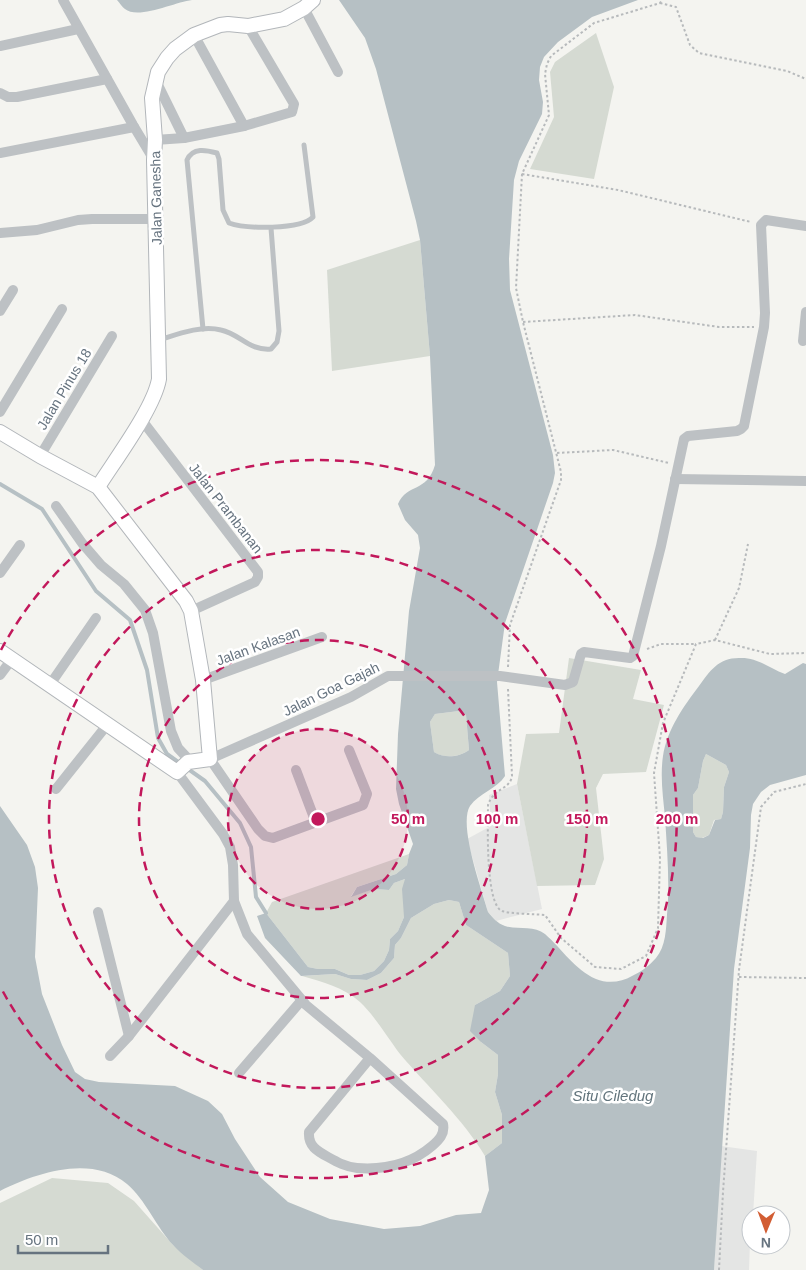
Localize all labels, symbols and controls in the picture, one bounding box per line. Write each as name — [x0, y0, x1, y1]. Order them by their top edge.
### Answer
street label: Jalan Ganesha — [147, 151, 165, 245]
street label: Jalan Pinus 18 — [33, 345, 95, 432]
street label: Jalan Prambanan — [186, 460, 266, 556]
street label: Jalan Kalasan — [214, 623, 302, 669]
street label: Jalan Goa Gajah — [280, 659, 382, 719]
centre of rings — [309, 810, 327, 828]
text: 50 m — [391, 810, 425, 827]
text: 100 m — [476, 810, 518, 827]
text: 150 m — [566, 810, 608, 827]
text: 200 m — [656, 810, 698, 827]
water label: Situ Ciledug — [573, 1087, 654, 1104]
north arrow — [741, 1205, 791, 1255]
scale bar — [18, 1222, 108, 1254]
text: 50 m — [25, 1231, 58, 1248]
text: N — [761, 1235, 771, 1251]

